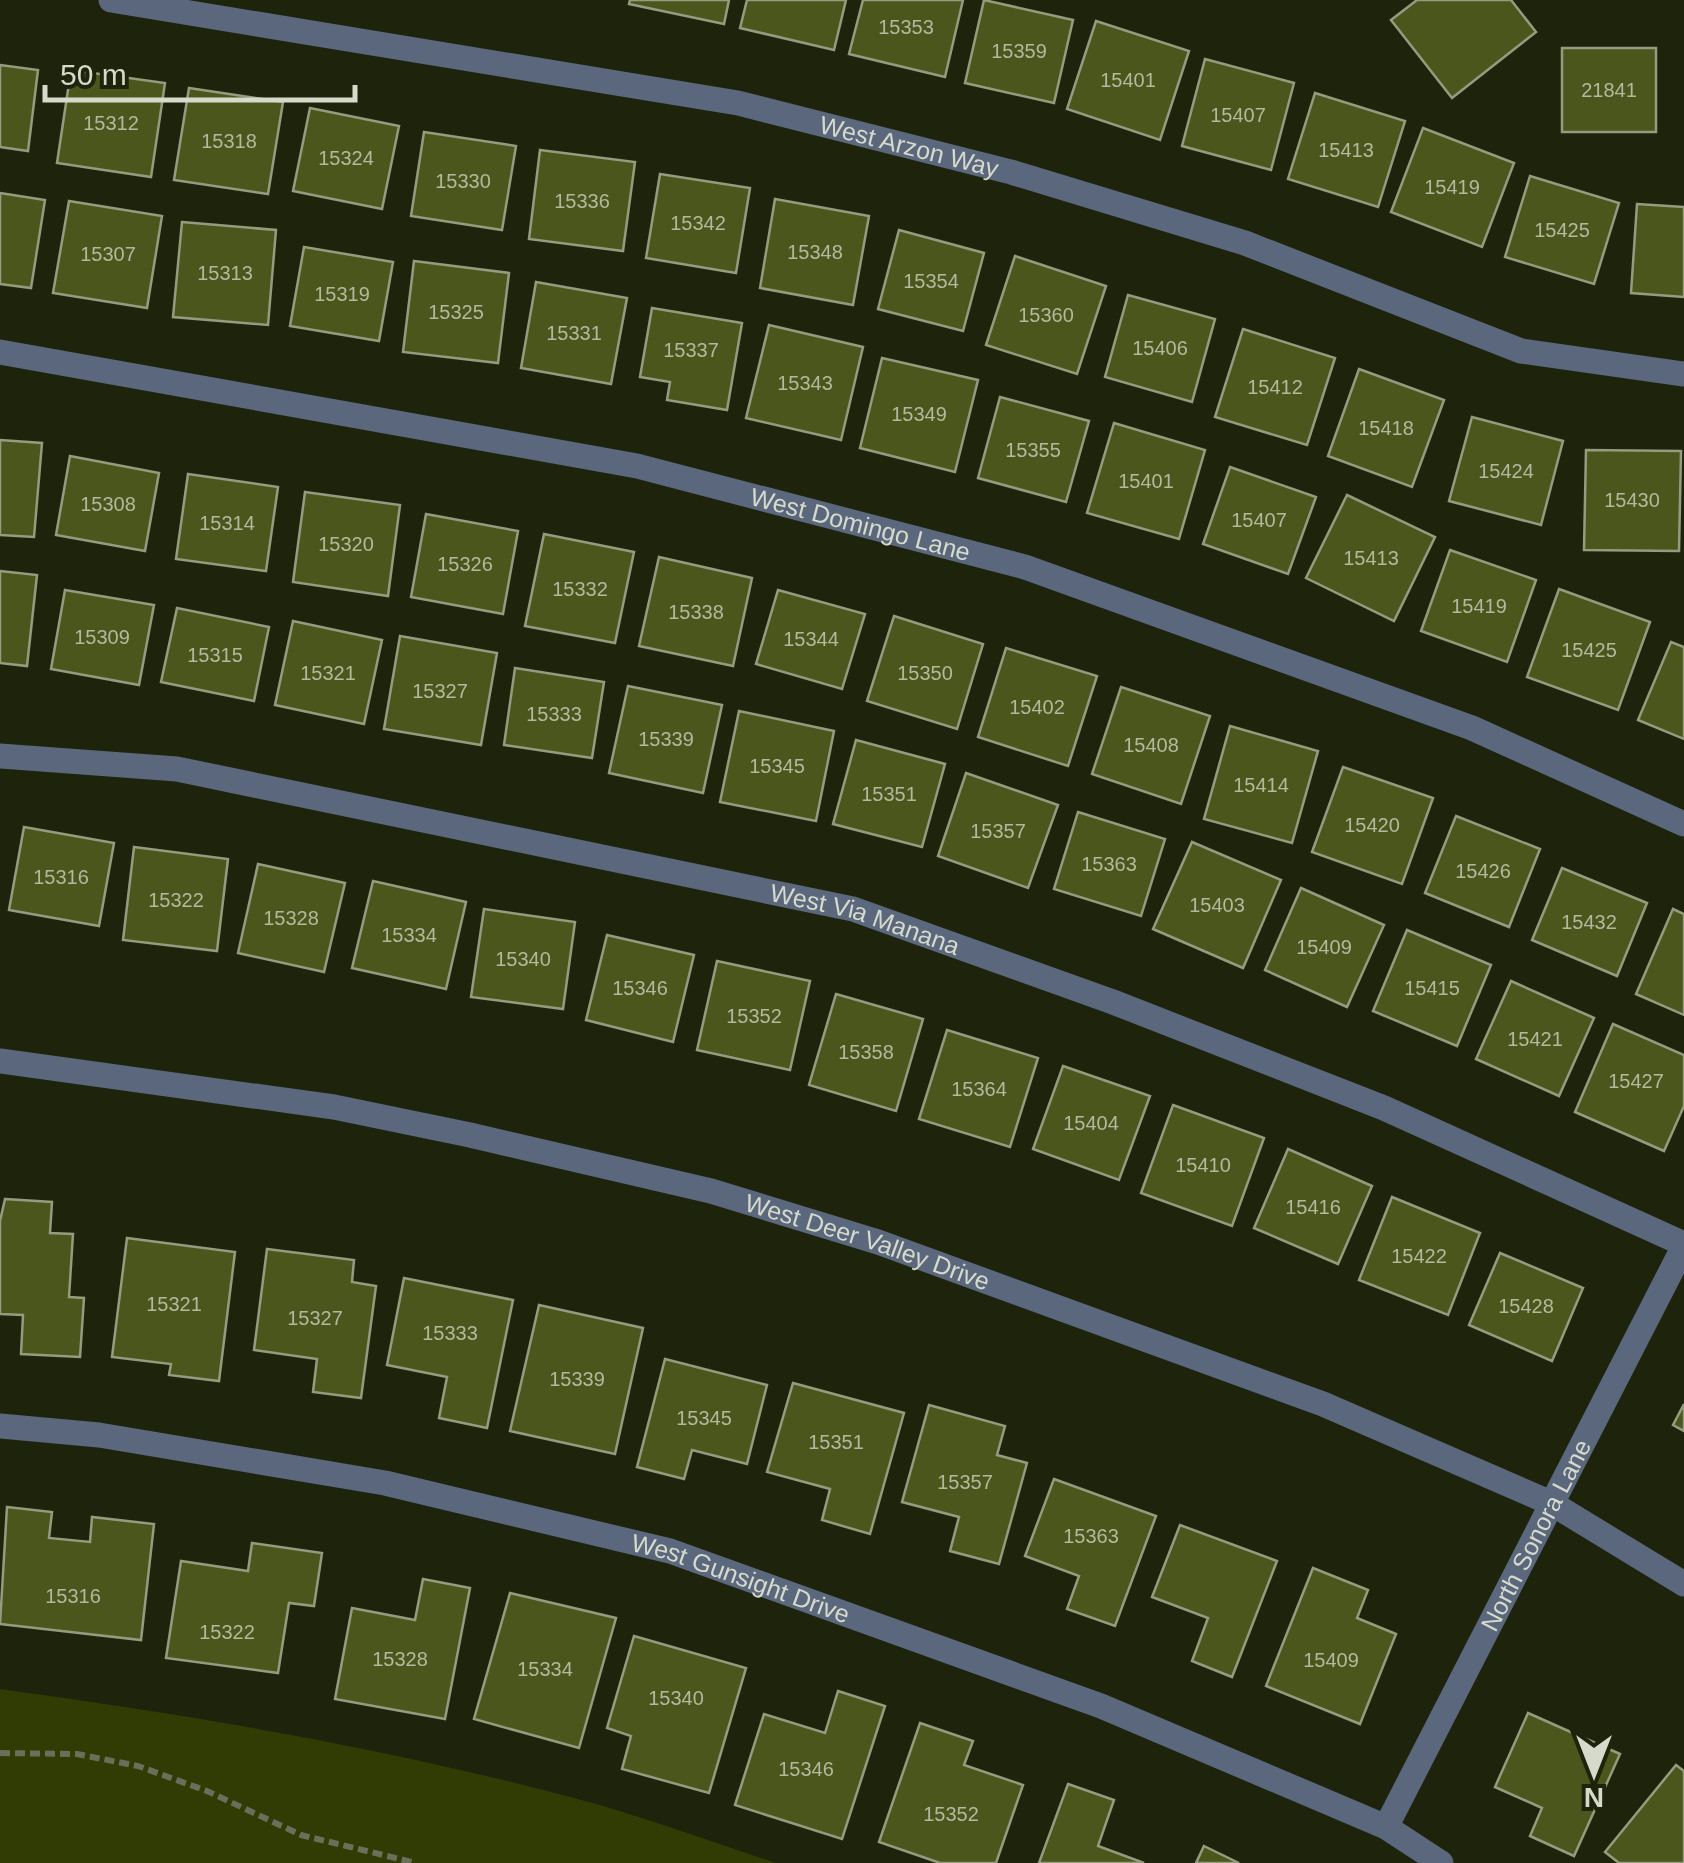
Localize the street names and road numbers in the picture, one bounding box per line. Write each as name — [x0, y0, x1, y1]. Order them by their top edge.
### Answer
street label: West Arzon Way — [817, 110, 1002, 182]
street label: West Domingo Lane — [747, 482, 973, 566]
street label: West Via Manana — [768, 878, 964, 960]
street label: West Deer Valley Drive — [742, 1188, 994, 1296]
street label: North Sonora Lane — [1475, 1435, 1596, 1636]
street label: West Gunsight Drive — [629, 1528, 854, 1628]

